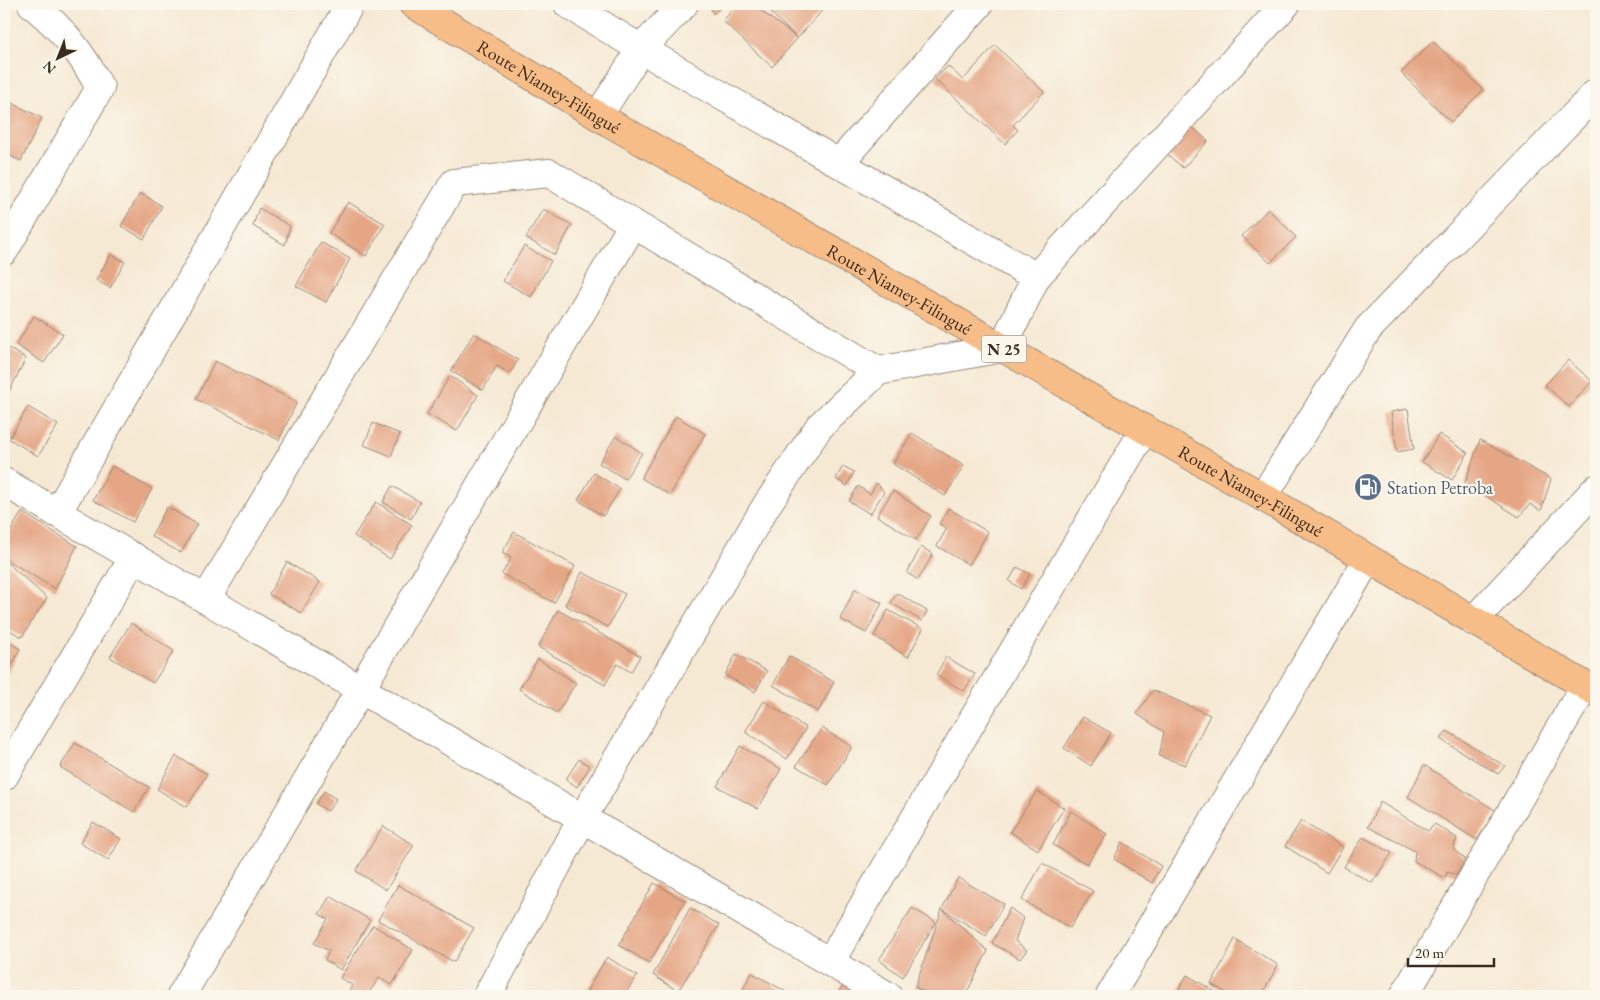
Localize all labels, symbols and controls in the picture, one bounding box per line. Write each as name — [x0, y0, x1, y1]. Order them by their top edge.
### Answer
north arrow — [32, 32, 82, 82]
street label: Route Niamey-Filingué — [473, 34, 625, 138]
text: N — [38, 57, 59, 78]
street label: Route Niamey-Filingué — [823, 238, 976, 340]
road number: N 25 — [982, 336, 1026, 362]
street label: Route Niamey-Filingué — [1174, 440, 1328, 541]
fuel station icon: Station Petroba — [1353, 472, 1383, 502]
place label: Station Petroba — [1387, 476, 1494, 499]
scale bar — [1408, 935, 1494, 967]
text: 20 m — [1415, 943, 1444, 962]

